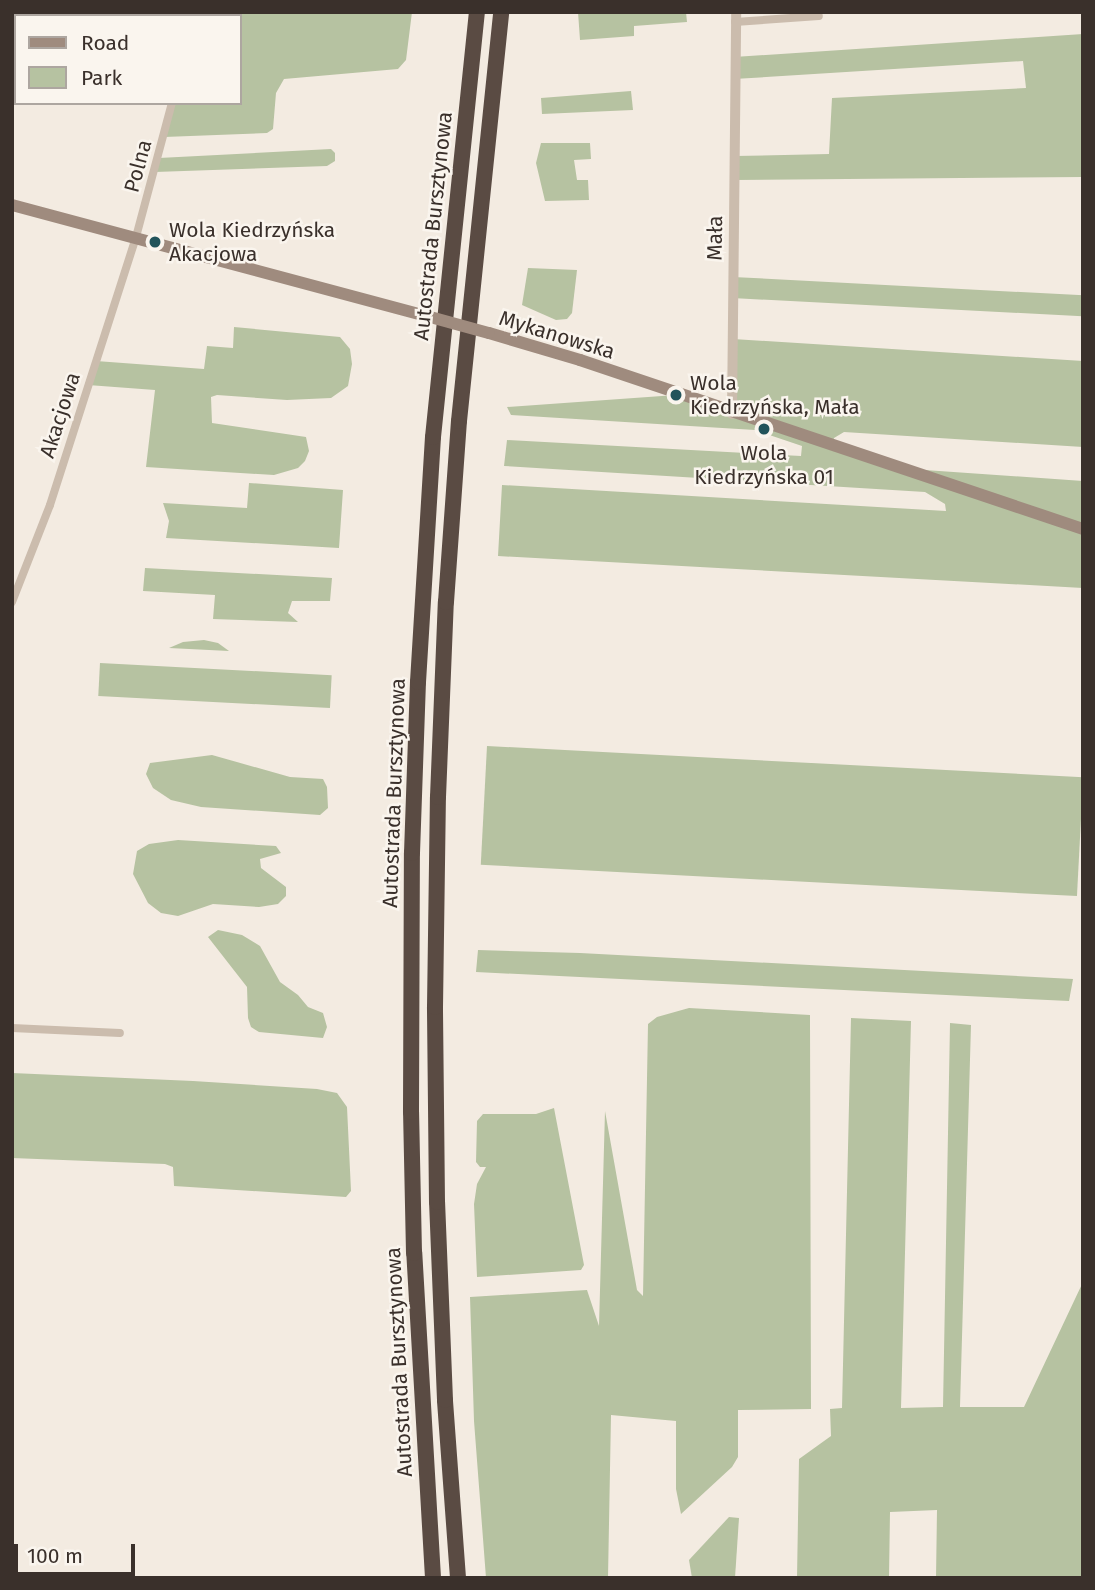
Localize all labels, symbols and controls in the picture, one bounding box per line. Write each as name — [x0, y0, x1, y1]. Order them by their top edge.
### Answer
legend — [14, 14, 242, 105]
text: Road — [81, 30, 129, 56]
text: Park — [81, 65, 122, 91]
street label: Autostrada Bursztynowa — [408, 110, 458, 342]
street label: Polna — [119, 137, 157, 195]
street label: Mała — [702, 215, 728, 261]
place label: Wola Kiedrzyńska Akacjowa — [169, 217, 335, 267]
marker: Wola Kiedrzyńska Akacjowa — [147, 234, 163, 250]
street label: Mykanowska — [496, 305, 618, 365]
street label: Akacjowa — [34, 369, 86, 461]
place label: Wola Kiedrzyńska, Mała — [690, 370, 860, 420]
marker: Wola Kiedrzyńska, Mała — [668, 387, 684, 403]
marker: Wola Kiedrzyńska 01 — [756, 421, 772, 437]
place label: Wola Kiedrzyńska 01 — [694, 440, 834, 490]
street label: Autostrada Bursztynowa — [377, 678, 411, 908]
street label: Autostrada Bursztynowa — [380, 1247, 418, 1477]
scale bar — [18, 1530, 138, 1574]
text: 100 m — [27, 1543, 83, 1569]

